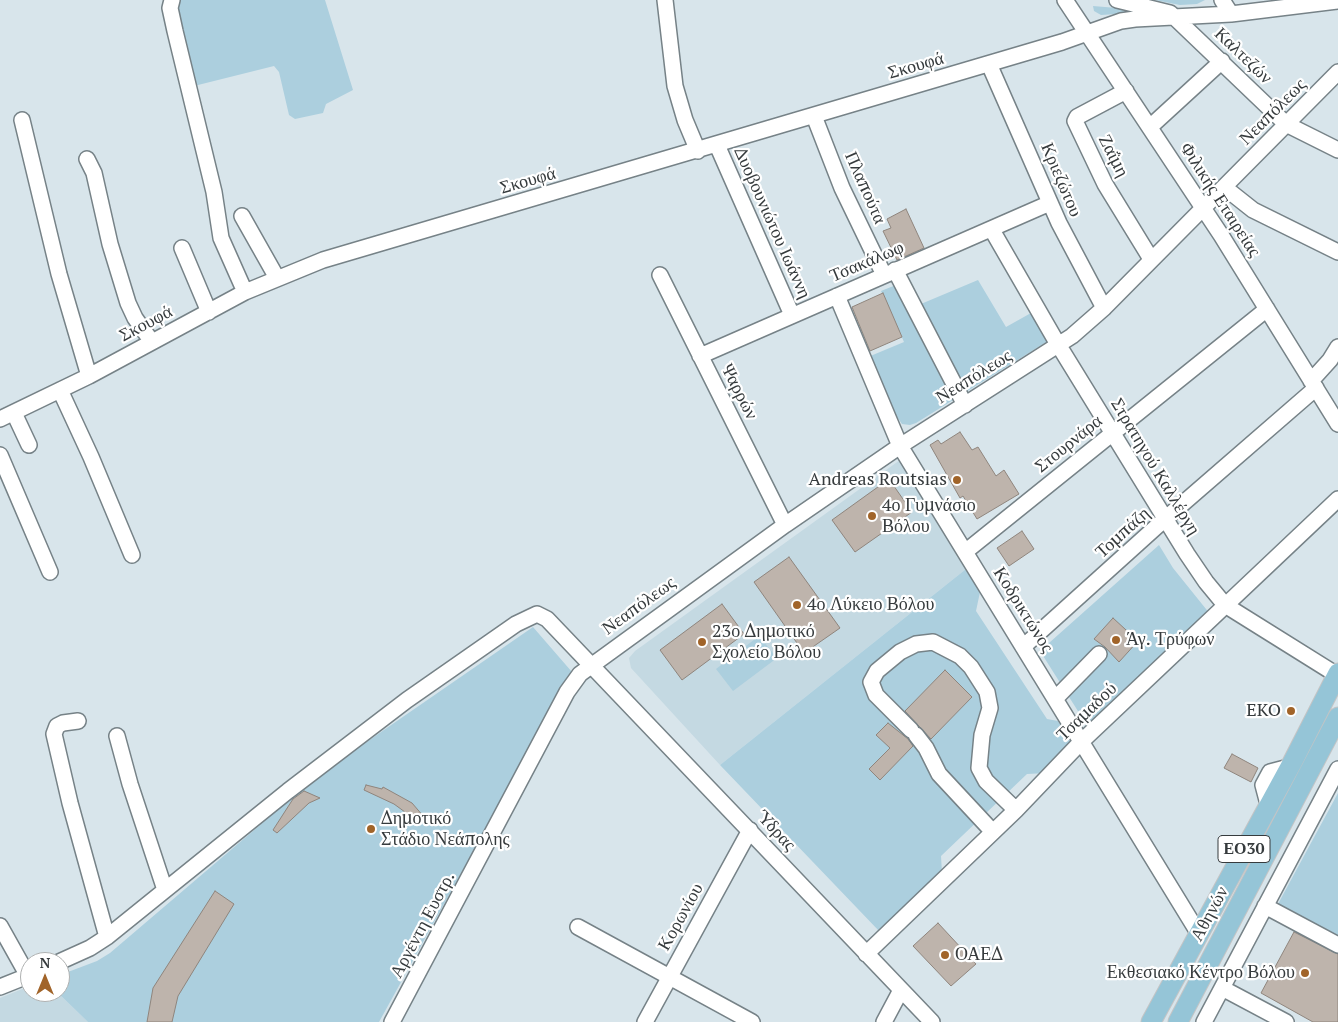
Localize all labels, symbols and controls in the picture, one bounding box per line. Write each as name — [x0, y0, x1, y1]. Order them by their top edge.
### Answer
street label: Καλτεζών — [1210, 23, 1276, 89]
street label: Σκουφά — [886, 48, 946, 84]
street label: Νεαπόλεως — [1235, 74, 1311, 150]
street label: Ζαΐμη — [1093, 131, 1133, 181]
street label: Φιλικής Εταιρείας — [1175, 139, 1265, 261]
street label: Κριεζώτου — [1036, 140, 1086, 220]
street label: Δυοβουνιώτου Ιωάννη — [729, 144, 815, 302]
street label: Πλαπούτα — [840, 149, 890, 227]
street label: Σκουφά — [498, 163, 558, 199]
street label: Τσακάλωφ — [827, 237, 907, 287]
street label: Σκουφά — [116, 301, 176, 347]
street label: Νεαπόλεως — [932, 345, 1016, 409]
street label: Ψαρρών — [716, 361, 762, 423]
street label: Στρατηγού Καλλέργη — [1106, 395, 1204, 539]
street label: Στουρνάρα — [1031, 410, 1107, 478]
place label: Andreas Routsias — [809, 469, 947, 491]
marker: Andreas Routsias — [951, 474, 963, 486]
place label: 4ο Γυμνάσιο Βόλου — [882, 495, 976, 538]
street label: Τομπάζη — [1091, 503, 1155, 563]
marker: 4ο Γυμνάσιο Βόλου — [866, 510, 878, 522]
street label: Κοδρικτώνος — [988, 563, 1058, 657]
street label: Νεαπόλεως — [598, 572, 680, 640]
place label: 4ο Λύκειο Βόλου — [807, 594, 934, 616]
marker: 4ο Λύκειο Βόλου — [791, 599, 803, 611]
place label: 23ο Δημοτικό Σχολείο Βόλου — [712, 621, 821, 664]
place label: Άγ. Τρύφων — [1126, 629, 1214, 651]
marker: Άγ. Τρύφων — [1110, 634, 1122, 646]
marker: 23ο Δημοτικό Σχολείο Βόλου — [696, 636, 708, 648]
street label: Τσαμαδού — [1053, 678, 1121, 746]
place label: EKO — [1246, 700, 1281, 722]
marker: EKO — [1285, 705, 1297, 717]
street label: Ύδρας — [752, 806, 800, 856]
place label: Δημοτικό Στάδιο Νεάπολης — [381, 808, 510, 851]
marker: Δημοτικό Στάδιο Νεάπολης — [365, 823, 377, 835]
road number: ΕΟ30 — [1218, 836, 1270, 862]
street label: Αργέντη Ευστρ. — [386, 868, 460, 982]
street label: Κορωνίου — [654, 880, 708, 954]
street label: Αθηνών — [1187, 883, 1233, 945]
place label: ΟΑΕΔ — [955, 944, 1003, 966]
marker: ΟΑΕΔ — [939, 949, 951, 961]
north arrow — [20, 952, 70, 1002]
text: N — [40, 953, 50, 972]
place label: Εκθεσιακό Κέντρο Βόλου — [1107, 962, 1295, 984]
marker: Εκθεσιακό Κέντρο Βόλου — [1299, 967, 1311, 979]

